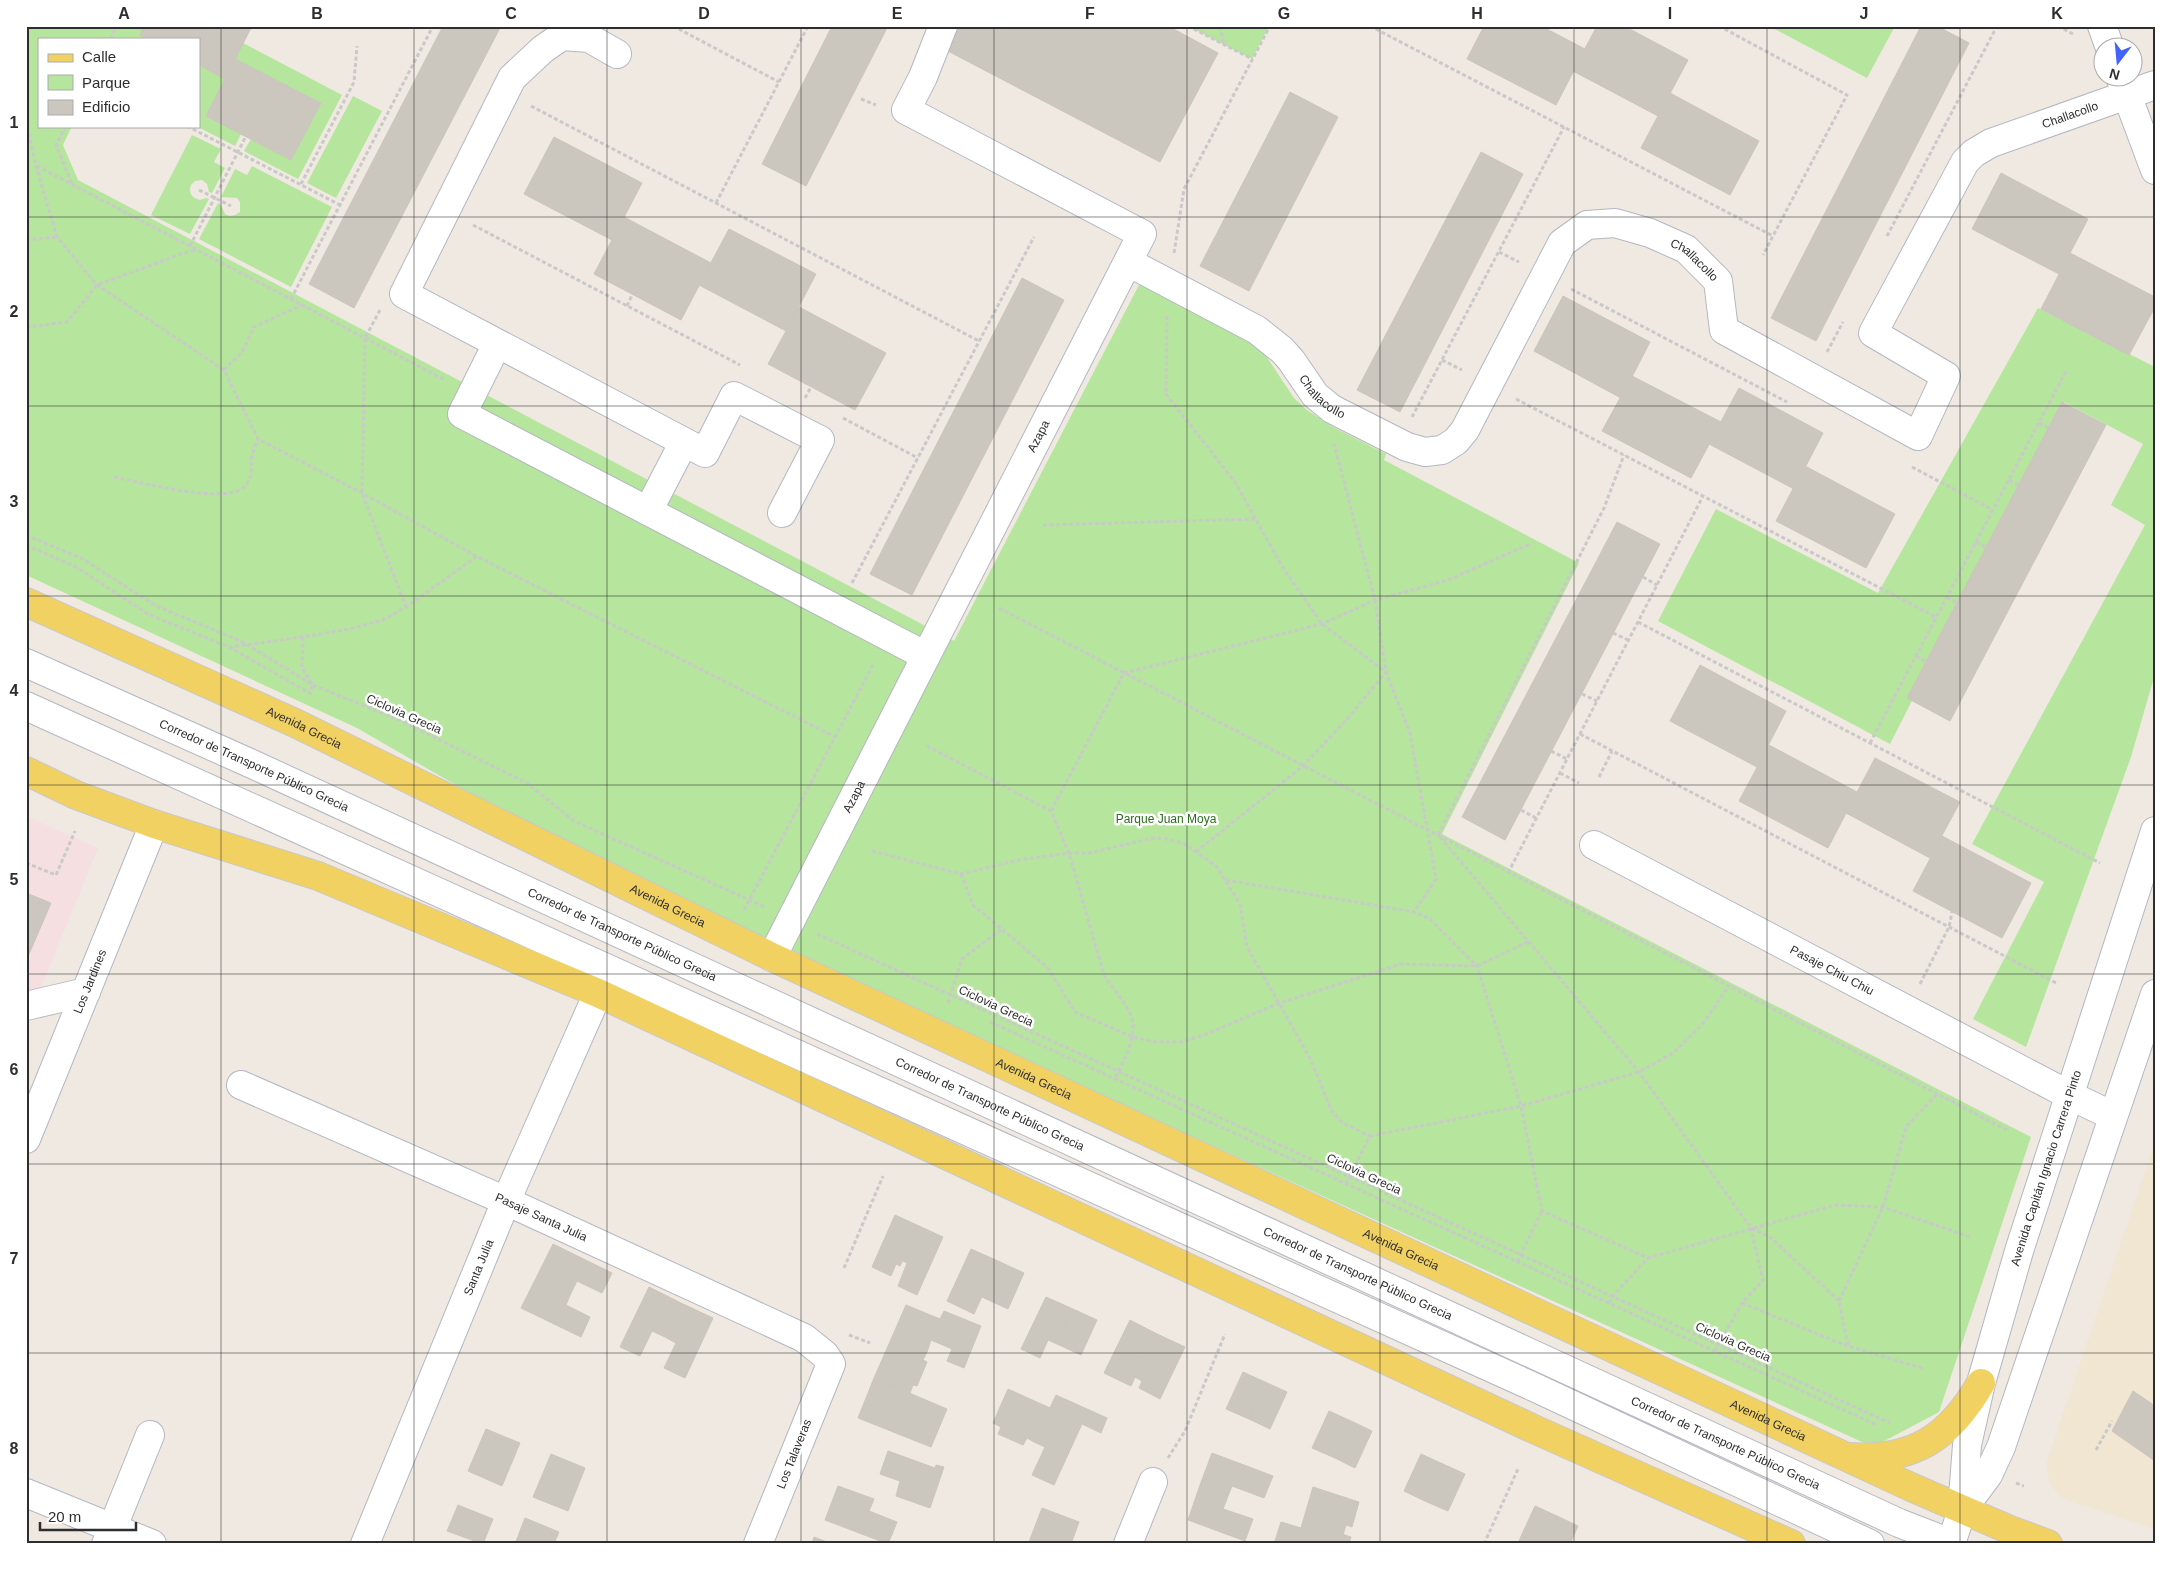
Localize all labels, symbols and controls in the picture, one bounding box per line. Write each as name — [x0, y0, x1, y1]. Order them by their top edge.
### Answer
text: A — [118, 5, 130, 22]
text: B — [311, 5, 323, 22]
text: C — [505, 5, 517, 22]
text: D — [698, 5, 710, 22]
text: E — [892, 5, 903, 22]
text: F — [1085, 5, 1095, 22]
text: G — [1278, 5, 1290, 22]
text: H — [1471, 5, 1483, 22]
text: I — [1668, 5, 1672, 22]
text: J — [1860, 5, 1868, 22]
text: K — [2051, 5, 2063, 22]
legend — [38, 38, 200, 128]
north arrow — [2094, 38, 2144, 88]
text: Calle — [82, 48, 116, 65]
text: N — [2107, 65, 2121, 84]
text: Parque — [82, 74, 130, 91]
text: Edificio — [82, 98, 130, 115]
street label: Challacollo — [2040, 99, 2100, 131]
text: 1 — [10, 114, 19, 131]
street label: Challacollo — [1668, 236, 1721, 284]
text: 2 — [10, 303, 19, 320]
street label: Challacollo — [1296, 372, 1348, 422]
street label: Azapa — [1025, 418, 1053, 455]
text: 3 — [10, 493, 19, 510]
text: 4 — [10, 682, 19, 699]
street label: Ciclovia Grecia — [364, 691, 444, 737]
street label: Avenida Grecia — [264, 704, 344, 752]
street label: Corredor de Transporte Público Grecia — [157, 716, 351, 815]
street label: Azapa — [840, 778, 868, 815]
park label: Parque Juan Moya — [1116, 812, 1217, 826]
text: 5 — [10, 871, 19, 888]
street label: Avenida Grecia — [628, 881, 708, 930]
street label: Corredor de Transporte Público Grecia — [525, 885, 719, 984]
street label: Pasaje Chiu Chiu — [1788, 942, 1876, 998]
street label: Los Jardines — [71, 947, 109, 1016]
street label: Ciclovia Grecia — [956, 983, 1036, 1030]
street label: Corredor de Transporte Público Grecia — [893, 1054, 1087, 1154]
street label: Avenida Grecia — [994, 1055, 1074, 1103]
text: 6 — [10, 1061, 19, 1078]
street label: Avenida Capitán Ignacio Carrera Pinto — [2008, 1068, 2084, 1268]
street label: Ciclovia Grecia — [1324, 1151, 1404, 1198]
street label: Pasaje Santa Julia — [493, 1190, 590, 1244]
street label: Corredor de Transporte Público Grecia — [1261, 1224, 1455, 1323]
street label: Avenida Grecia — [1361, 1226, 1441, 1273]
street label: Santa Julia — [461, 1237, 497, 1298]
text: 7 — [10, 1250, 19, 1267]
street label: Ciclovia Grecia — [1693, 1319, 1773, 1365]
street label: Corredor de Transporte Público Grecia — [1629, 1393, 1822, 1493]
street label: Avenida Grecia — [1728, 1397, 1809, 1444]
street label: Los Talaveras — [774, 1417, 814, 1491]
text: 8 — [10, 1440, 19, 1457]
scale bar — [40, 1500, 136, 1532]
text: 20 m — [48, 1508, 81, 1525]

